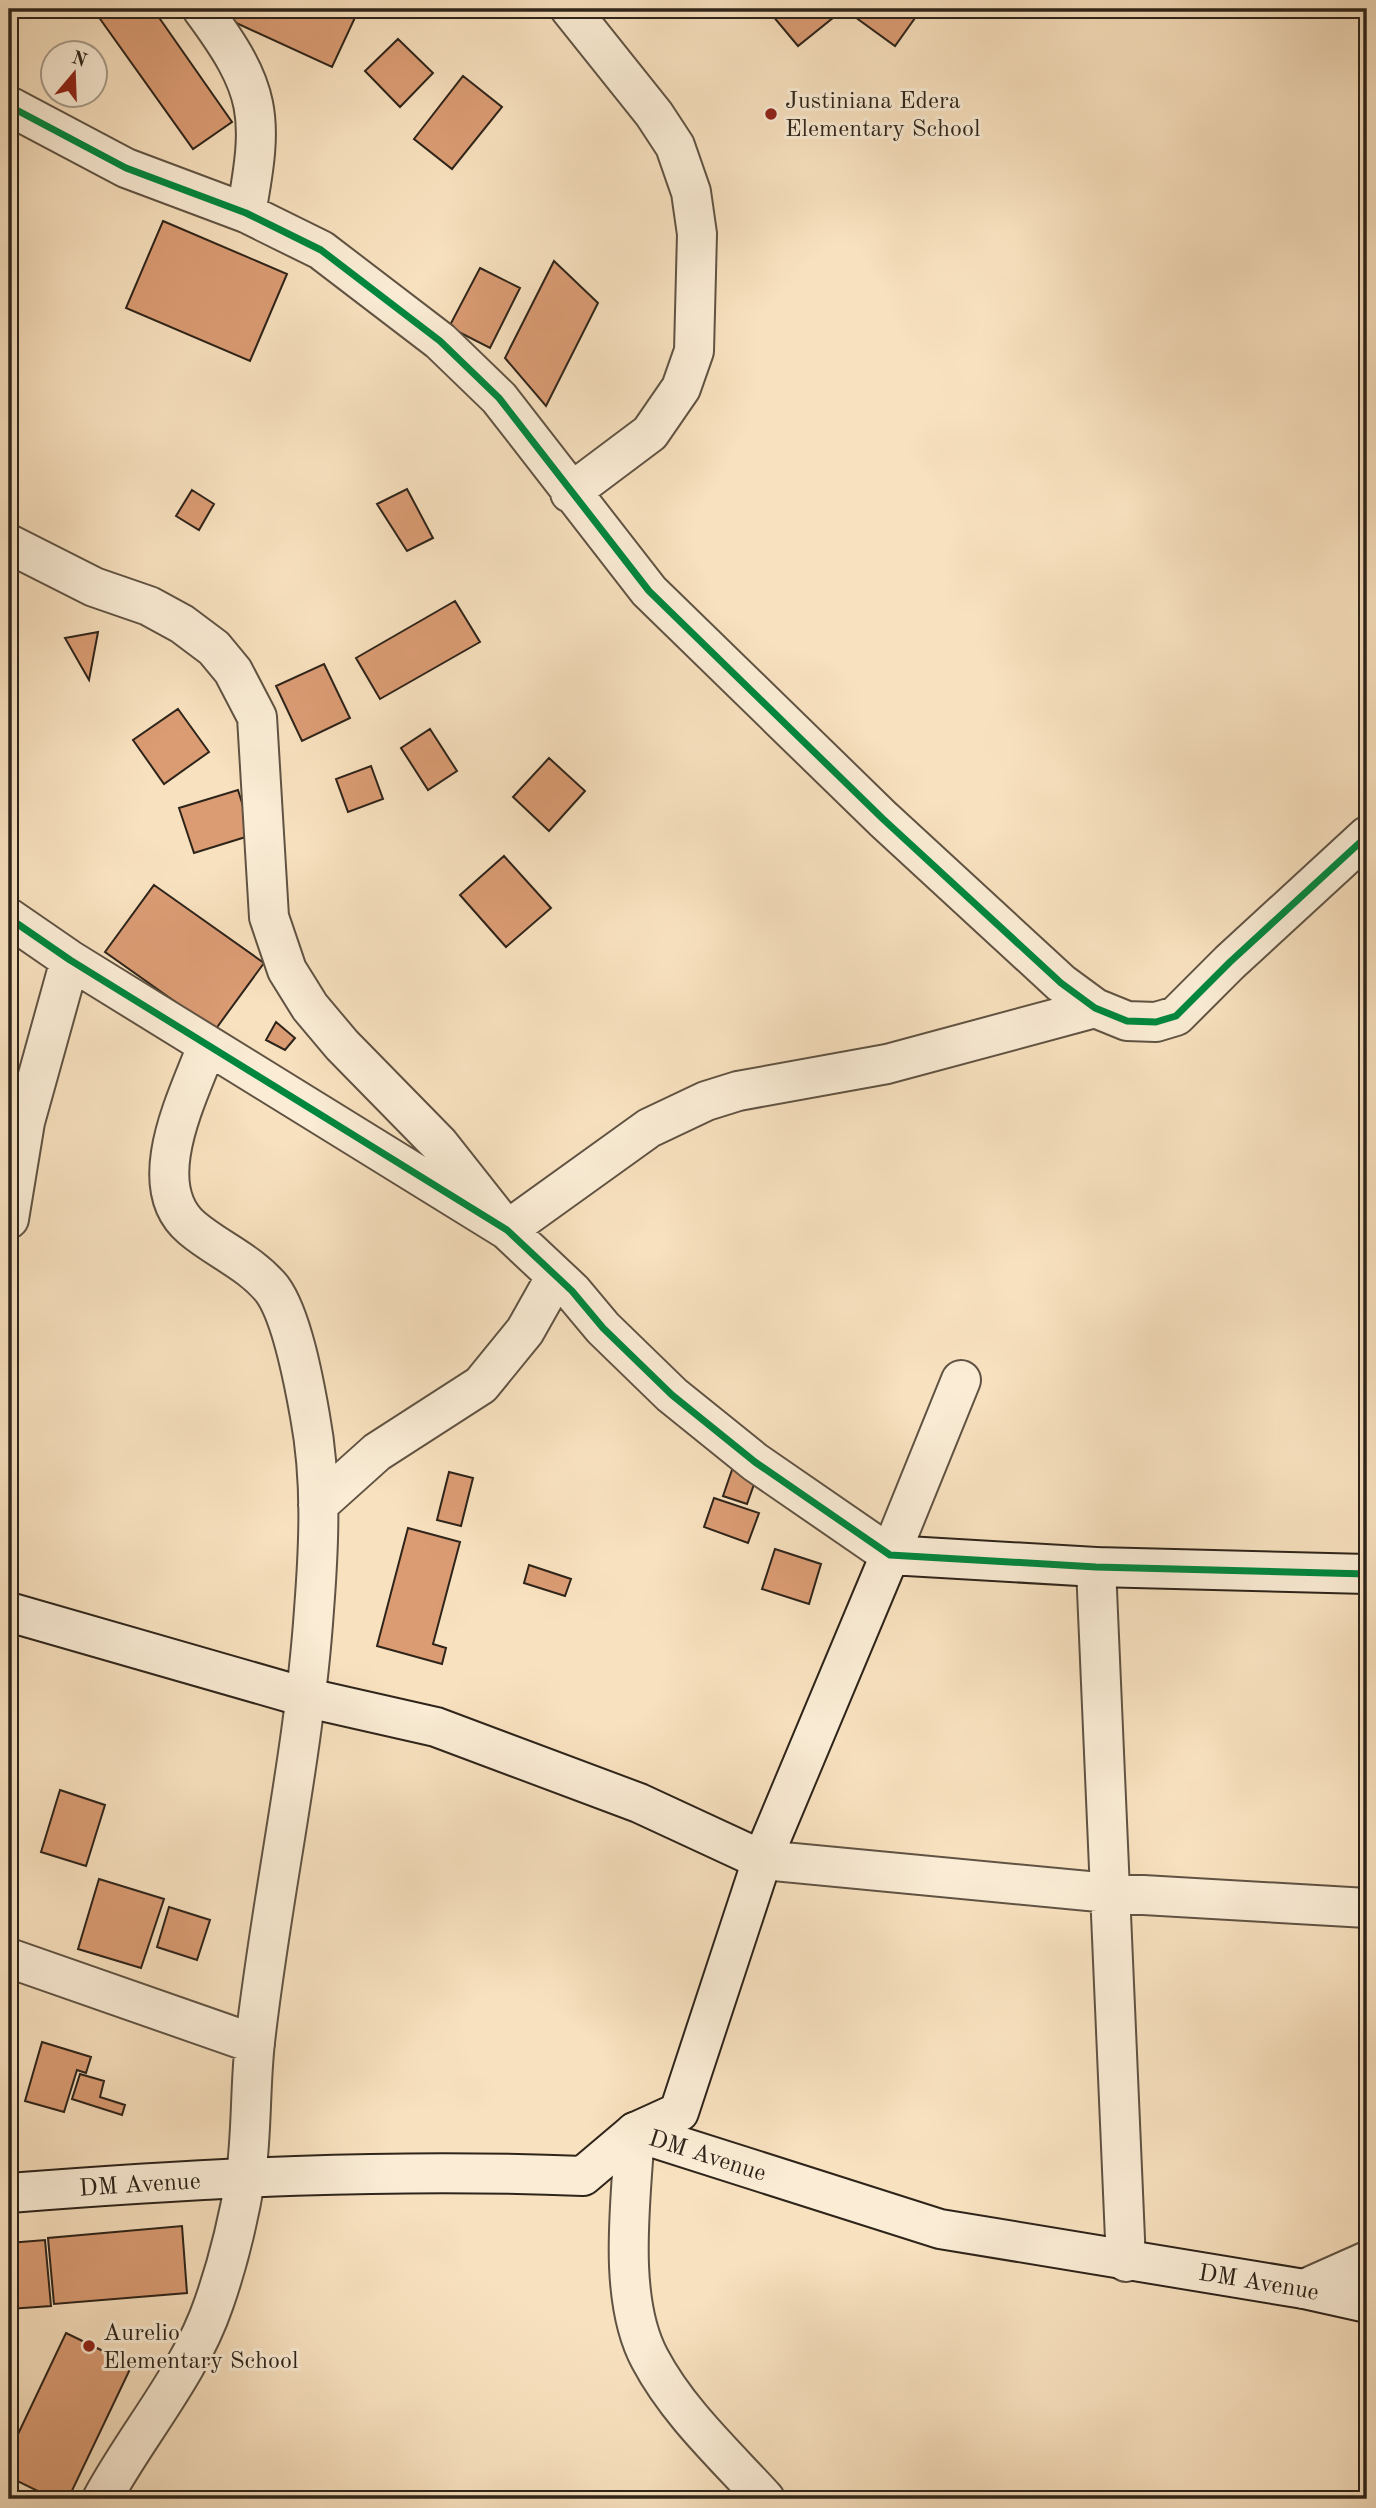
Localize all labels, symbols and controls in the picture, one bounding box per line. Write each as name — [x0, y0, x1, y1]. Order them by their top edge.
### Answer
north arrow — [38, 38, 108, 108]
text: N — [69, 49, 89, 72]
place label: Justiniana Edera Elementary School — [785, 90, 980, 142]
marker: Justiniana Edera Elementary School — [763, 106, 779, 122]
street label: DM Avenue — [645, 2127, 769, 2187]
street label: DM Avenue — [78, 2170, 201, 2202]
street label: DM Avenue — [1197, 2262, 1321, 2306]
place label: Aurelio Elementary School — [103, 2322, 298, 2374]
marker: Aurelio Elementary School — [81, 2338, 97, 2354]

